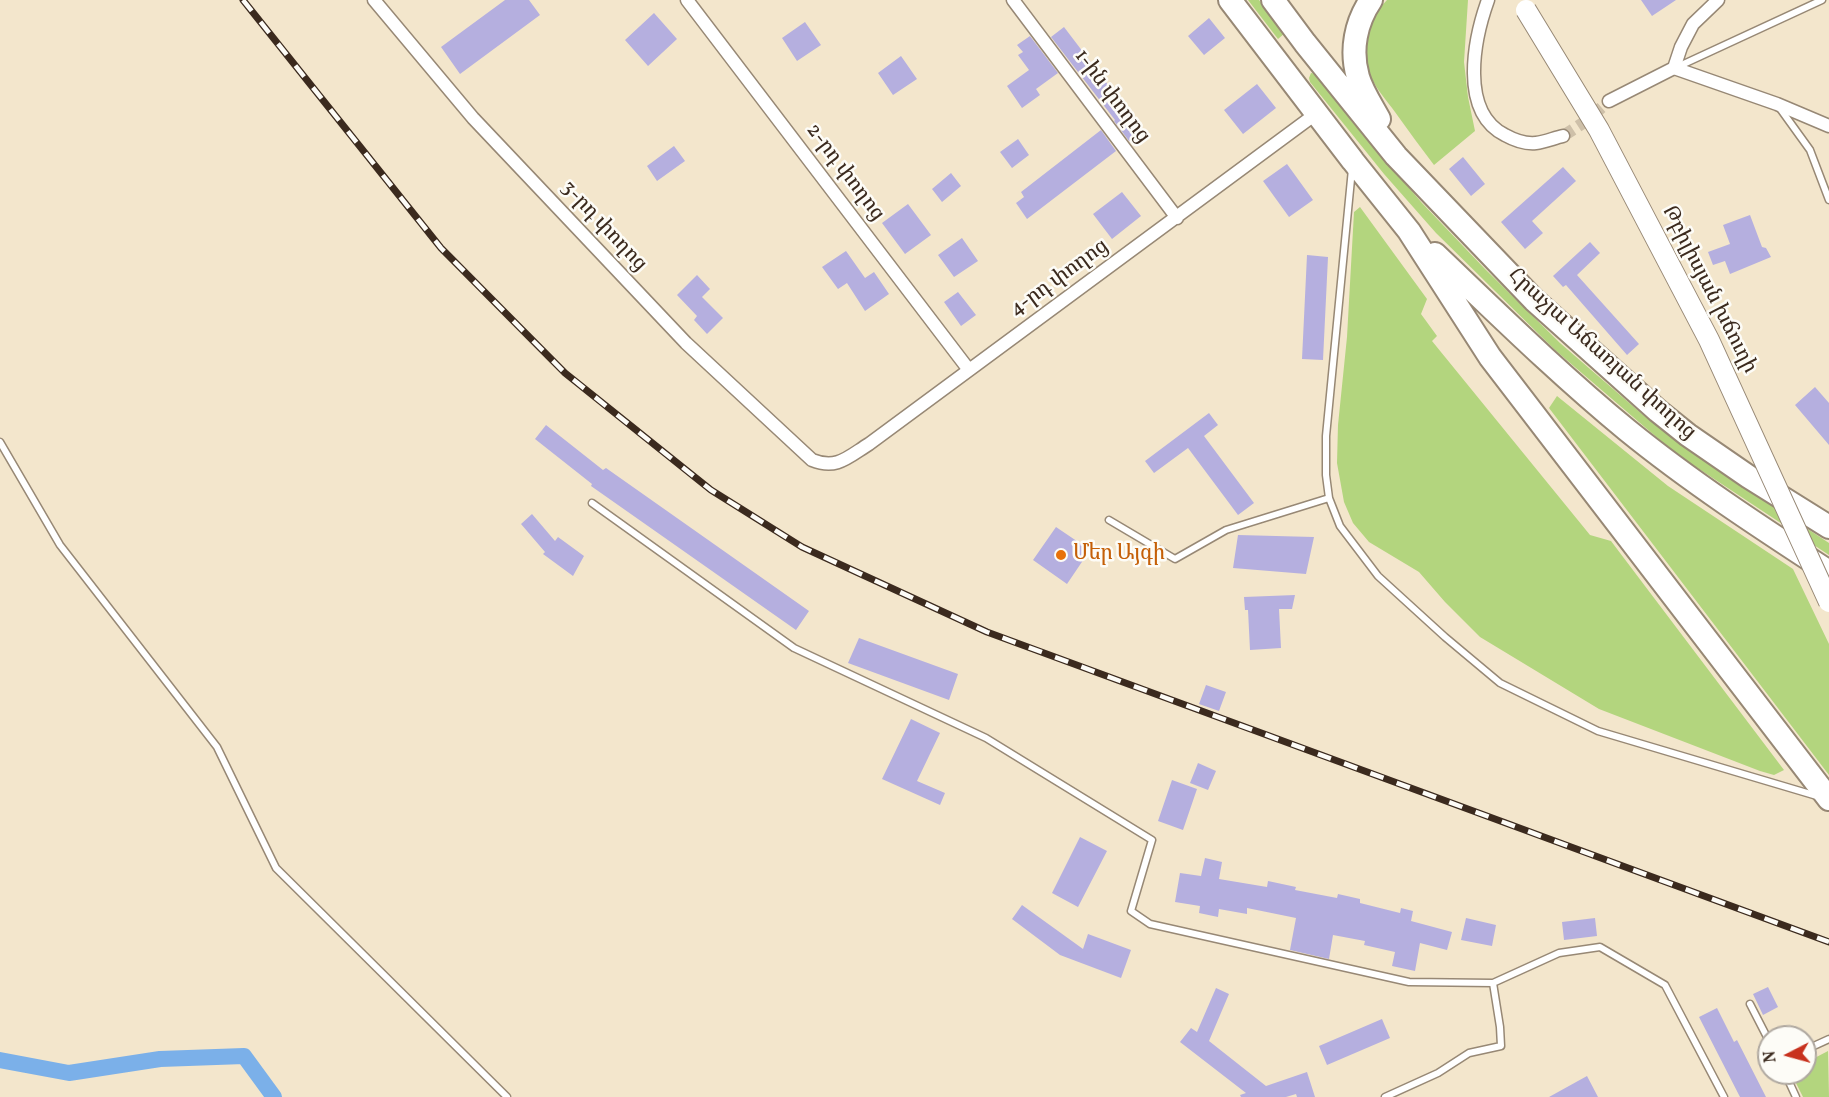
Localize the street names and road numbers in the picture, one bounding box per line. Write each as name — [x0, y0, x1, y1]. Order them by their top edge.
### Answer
street label: 1-ին փողոց — [1068, 45, 1154, 149]
street label: 2-րդ փողոց — [799, 119, 889, 227]
street label: 3-րդ փողոց — [555, 176, 651, 278]
street label: Թբիլիսյան խճուղի — [1655, 202, 1761, 378]
street label: 4-րդ փողոց — [1006, 235, 1114, 323]
street label: Հրաչյա Աճառյան փողոց — [1502, 264, 1700, 446]

